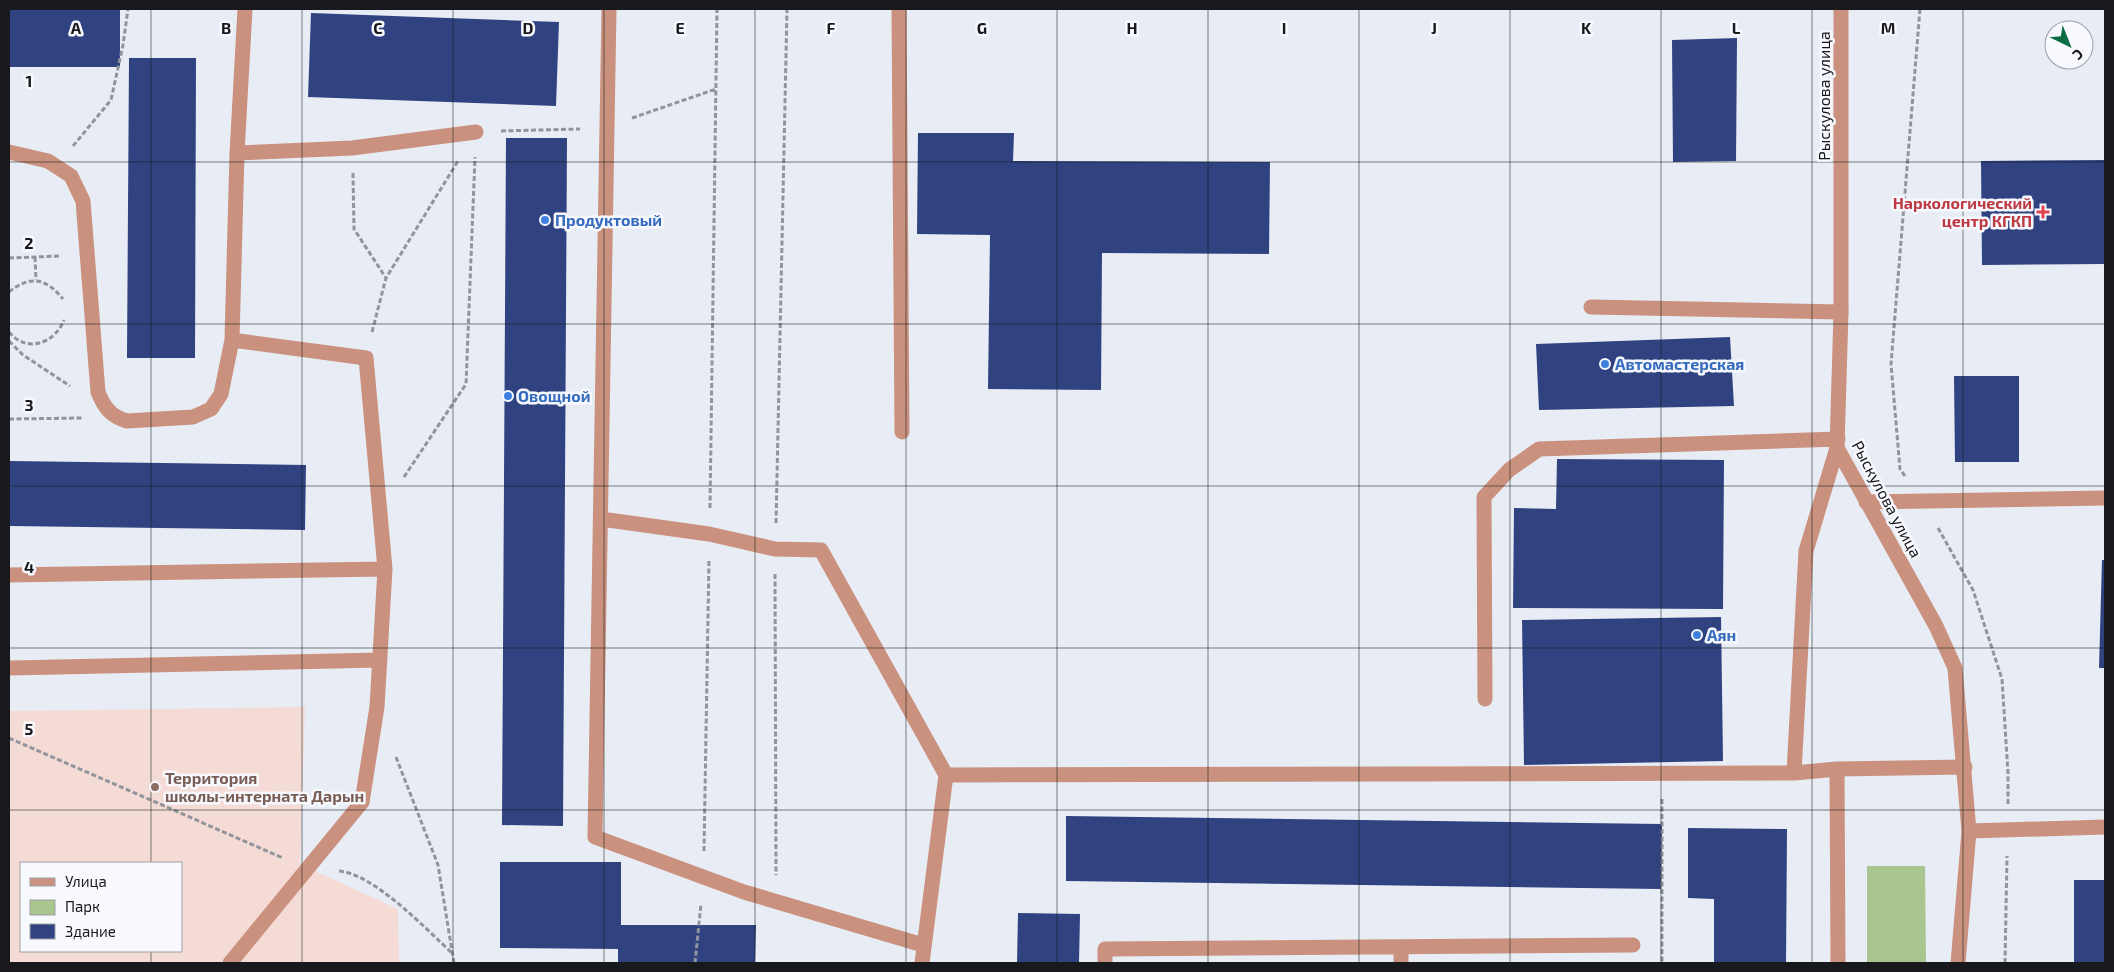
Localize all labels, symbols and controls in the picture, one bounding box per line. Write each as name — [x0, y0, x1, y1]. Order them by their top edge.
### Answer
text: A — [71, 18, 82, 37]
text: B — [221, 18, 231, 37]
text: C — [373, 18, 383, 37]
text: D — [523, 18, 534, 37]
text: E — [675, 18, 685, 37]
text: F — [827, 18, 836, 37]
text: G — [977, 18, 987, 37]
text: H — [1126, 18, 1138, 37]
text: I — [1282, 18, 1286, 37]
text: J — [1431, 18, 1437, 37]
text: K — [1581, 18, 1592, 37]
text: L — [1732, 18, 1741, 37]
text: M — [1881, 18, 1895, 37]
north arrow — [2044, 20, 2094, 70]
street label: Рыскулова улица — [1814, 31, 1834, 161]
text: С — [2069, 46, 2087, 64]
text: 1 — [26, 71, 32, 90]
place label: Наркологический центр КГКП — [1893, 193, 2032, 230]
marker: Наркологический центр КГКП — [2036, 205, 2050, 219]
place label: Продуктовый — [555, 210, 662, 229]
marker: Продуктовый — [539, 214, 551, 226]
text: 2 — [24, 233, 34, 252]
place label: Автомастерская — [1615, 354, 1744, 373]
marker: Автомастерская — [1599, 358, 1611, 370]
place label: Овощной — [518, 386, 591, 405]
marker: Овощной — [502, 390, 514, 402]
text: 3 — [24, 395, 34, 414]
street label: Рыскулова улица — [1848, 437, 1926, 561]
text: 4 — [24, 557, 34, 576]
place label: Аян — [1707, 625, 1736, 644]
marker: Аян — [1691, 629, 1703, 641]
text: 5 — [25, 719, 34, 738]
place label: Территория школы-интерната Дарын — [165, 768, 364, 805]
marker: Территория школы-интерната Дарын — [149, 781, 161, 793]
legend — [20, 862, 182, 952]
text: Улица — [65, 872, 107, 890]
text: Парк — [65, 897, 100, 915]
text: Здание — [65, 922, 116, 940]

